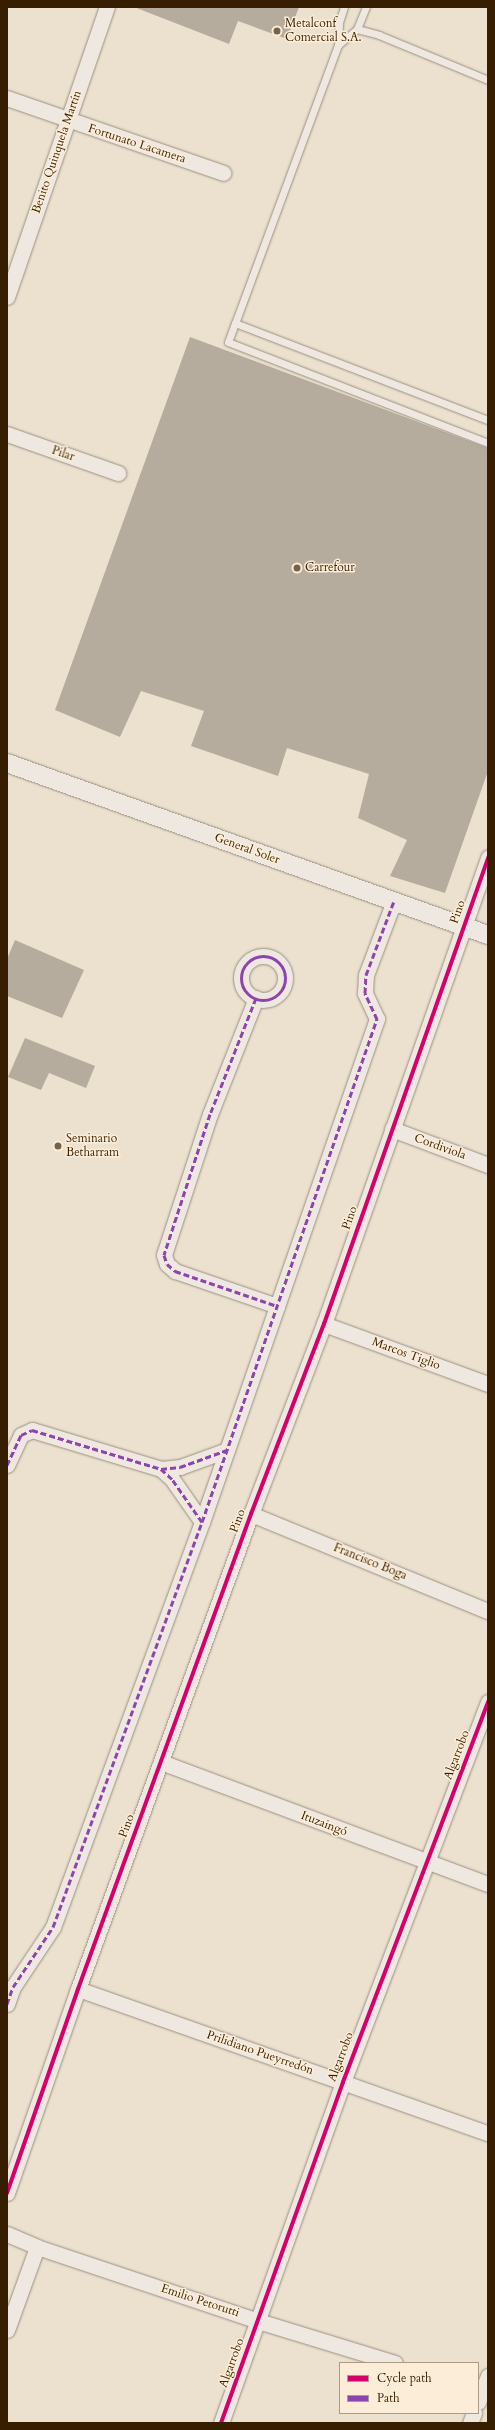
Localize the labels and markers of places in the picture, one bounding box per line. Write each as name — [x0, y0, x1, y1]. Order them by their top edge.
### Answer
place label: Metalconf Comercial S.A. — [285, 17, 362, 45]
marker: Metalconf Comercial S.A. — [272, 26, 282, 36]
place label: Carrefour — [305, 561, 355, 575]
marker: Carrefour — [292, 563, 302, 573]
place label: Seminario Betharram — [66, 1132, 119, 1160]
marker: Seminario Betharram — [53, 1141, 63, 1151]

